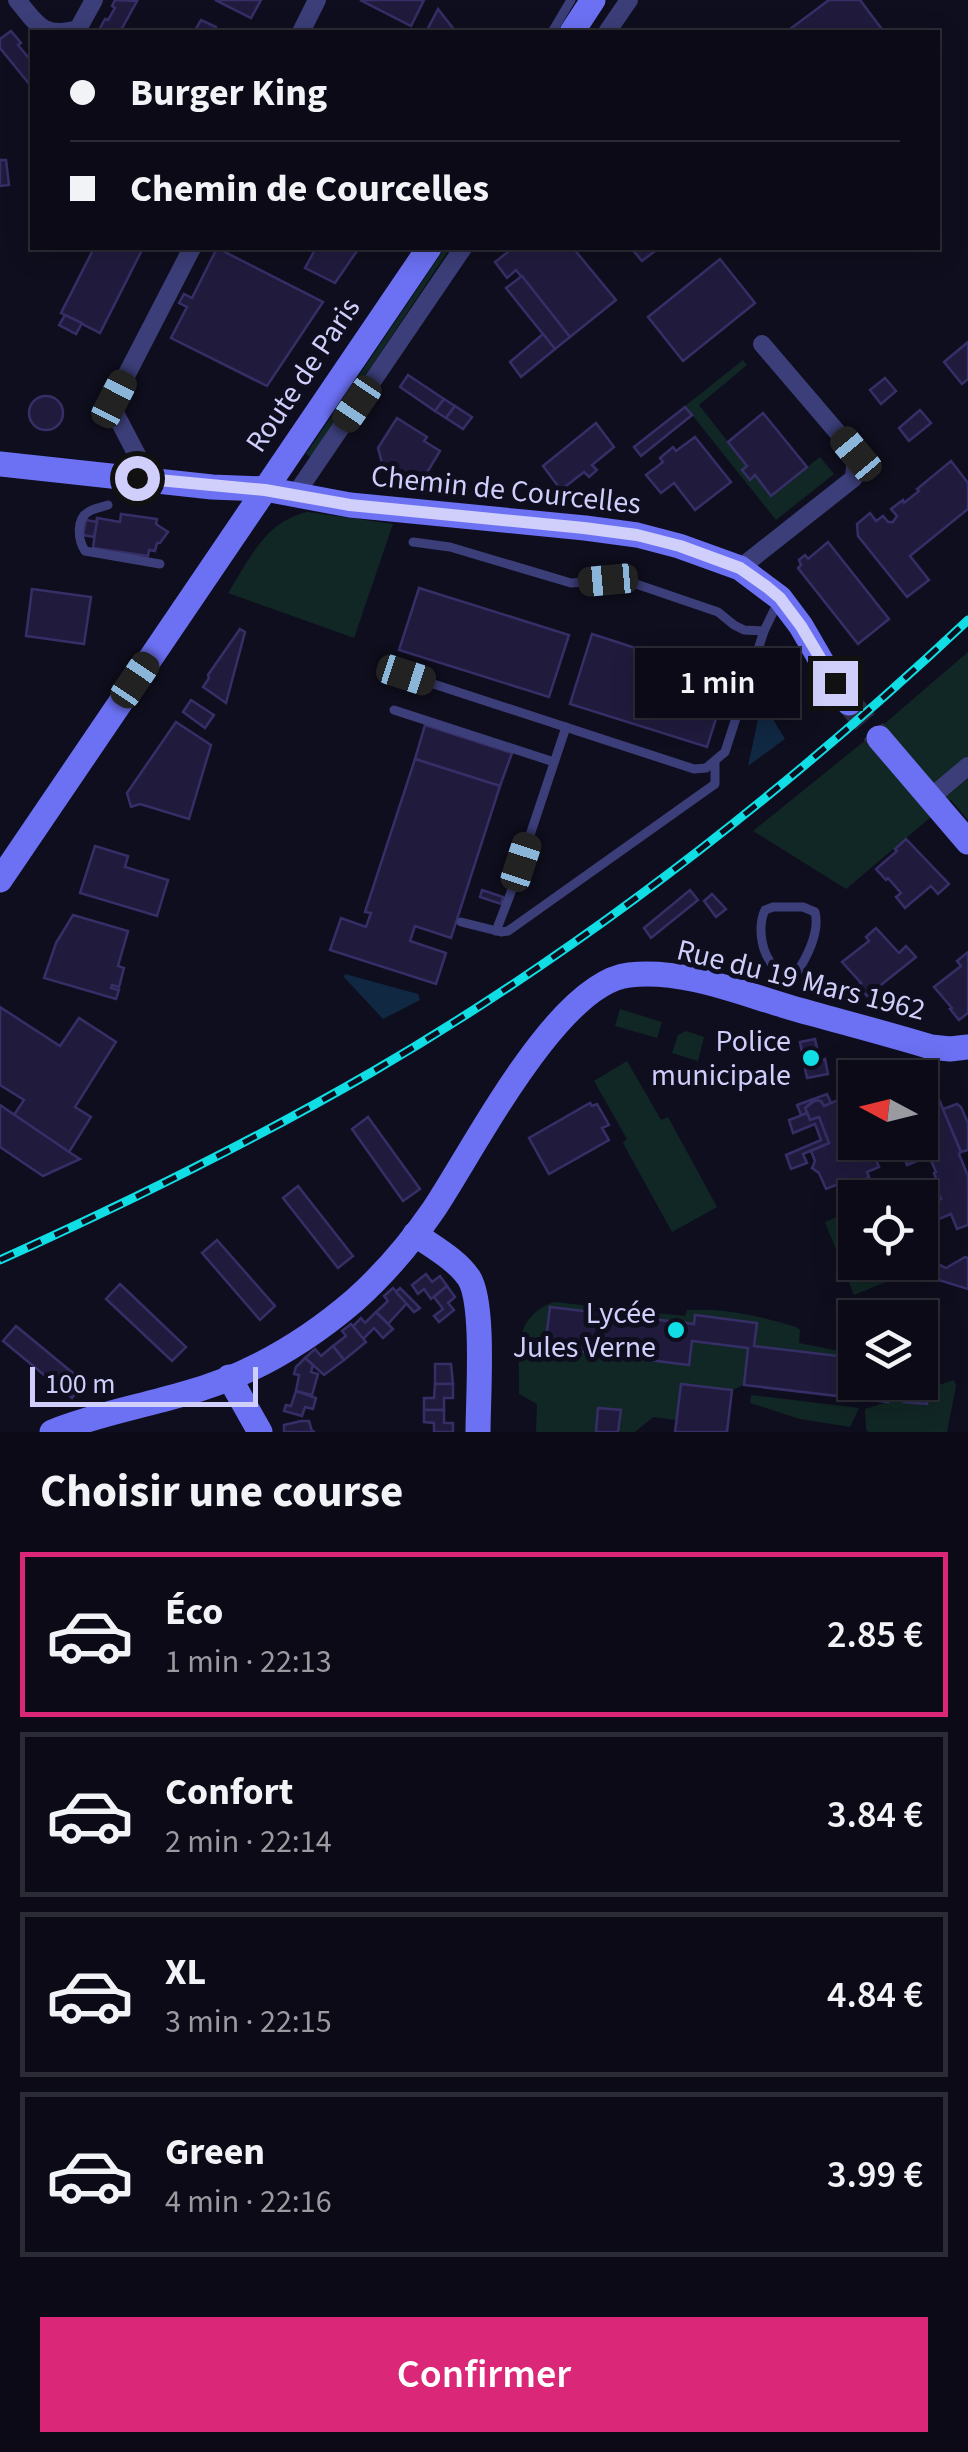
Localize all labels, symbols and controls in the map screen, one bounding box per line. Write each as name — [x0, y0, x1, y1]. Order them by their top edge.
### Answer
text: Burger King — [130, 66, 327, 120]
text: Chemin de Courcelles — [130, 162, 489, 216]
street label: Route de Paris — [235, 289, 371, 461]
car — [87, 365, 141, 433]
car — [328, 371, 386, 437]
car — [825, 421, 887, 487]
street label: Chemin de Courcelles — [369, 454, 643, 526]
route start — [115, 456, 160, 501]
car — [577, 562, 639, 598]
car — [106, 647, 164, 713]
callout: 1 min — [635, 648, 800, 718]
car — [373, 651, 439, 699]
text: 1 min — [679, 660, 756, 706]
route end — [813, 661, 858, 706]
car — [497, 829, 545, 895]
street label: Rue du 19 Mars 1962 — [672, 928, 930, 1032]
place label: Police municipale — [651, 1020, 791, 1097]
marker: Police municipale — [800, 1047, 822, 1069]
north arrow — [838, 1060, 938, 1160]
map controls — [838, 1060, 938, 1400]
button: locate — [838, 1180, 938, 1280]
place label: Lycée Jules Verne — [513, 1292, 656, 1369]
button: layers — [838, 1300, 938, 1400]
marker: Lycée Jules Verne — [665, 1319, 687, 1341]
scale bar — [30, 1362, 258, 1406]
text: 100 m — [45, 1364, 116, 1404]
text: Choisir une course — [40, 1460, 403, 1524]
text: Éco — [165, 1585, 223, 1639]
icon: car — [45, 1590, 135, 1680]
text: 2.85 € — [827, 1608, 923, 1662]
text: 1 min · 22:13 — [165, 1639, 332, 1685]
text: Confort — [165, 1765, 293, 1819]
icon: car — [45, 1770, 135, 1860]
text: 3.84 € — [827, 1788, 923, 1842]
text: 2 min · 22:14 — [165, 1819, 332, 1865]
text: XL — [165, 1945, 206, 1999]
icon: car — [45, 1950, 135, 2040]
text: 4.84 € — [827, 1968, 923, 2022]
text: 3 min · 22:15 — [165, 1999, 332, 2045]
text: Green — [165, 2125, 265, 2179]
icon: car — [45, 2130, 135, 2220]
text: 3.99 € — [827, 2148, 923, 2202]
text: 4 min · 22:16 — [165, 2179, 332, 2225]
button: Confirmer — [40, 2317, 928, 2432]

